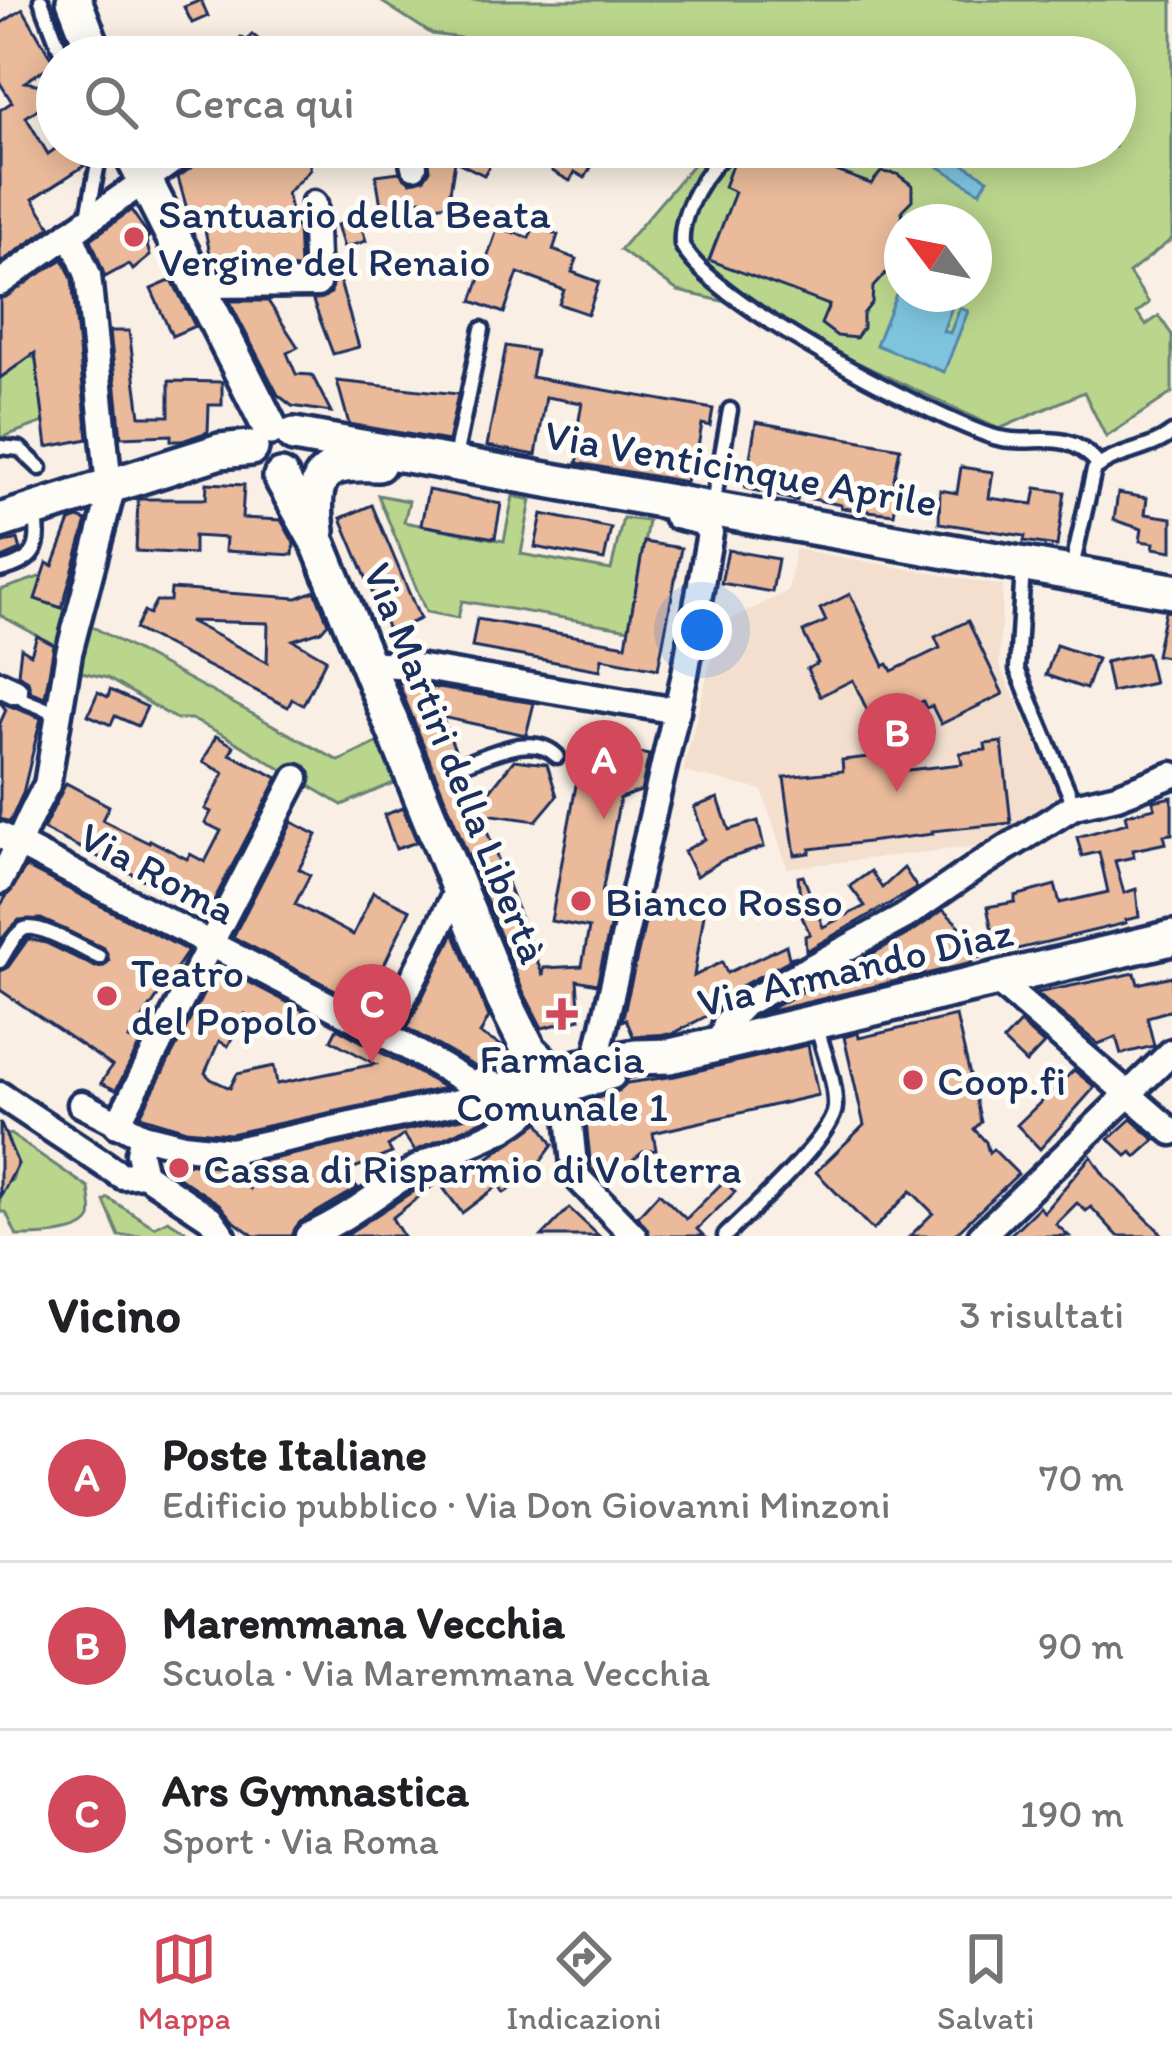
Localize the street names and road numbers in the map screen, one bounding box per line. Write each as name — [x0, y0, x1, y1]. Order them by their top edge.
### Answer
street label: Via Venticinque Aprile — [541, 408, 941, 528]
street label: Via Martiri della Libertà — [352, 555, 560, 971]
street label: Via Roma — [71, 811, 245, 936]
street label: Via Armando Diaz — [692, 906, 1018, 1028]

